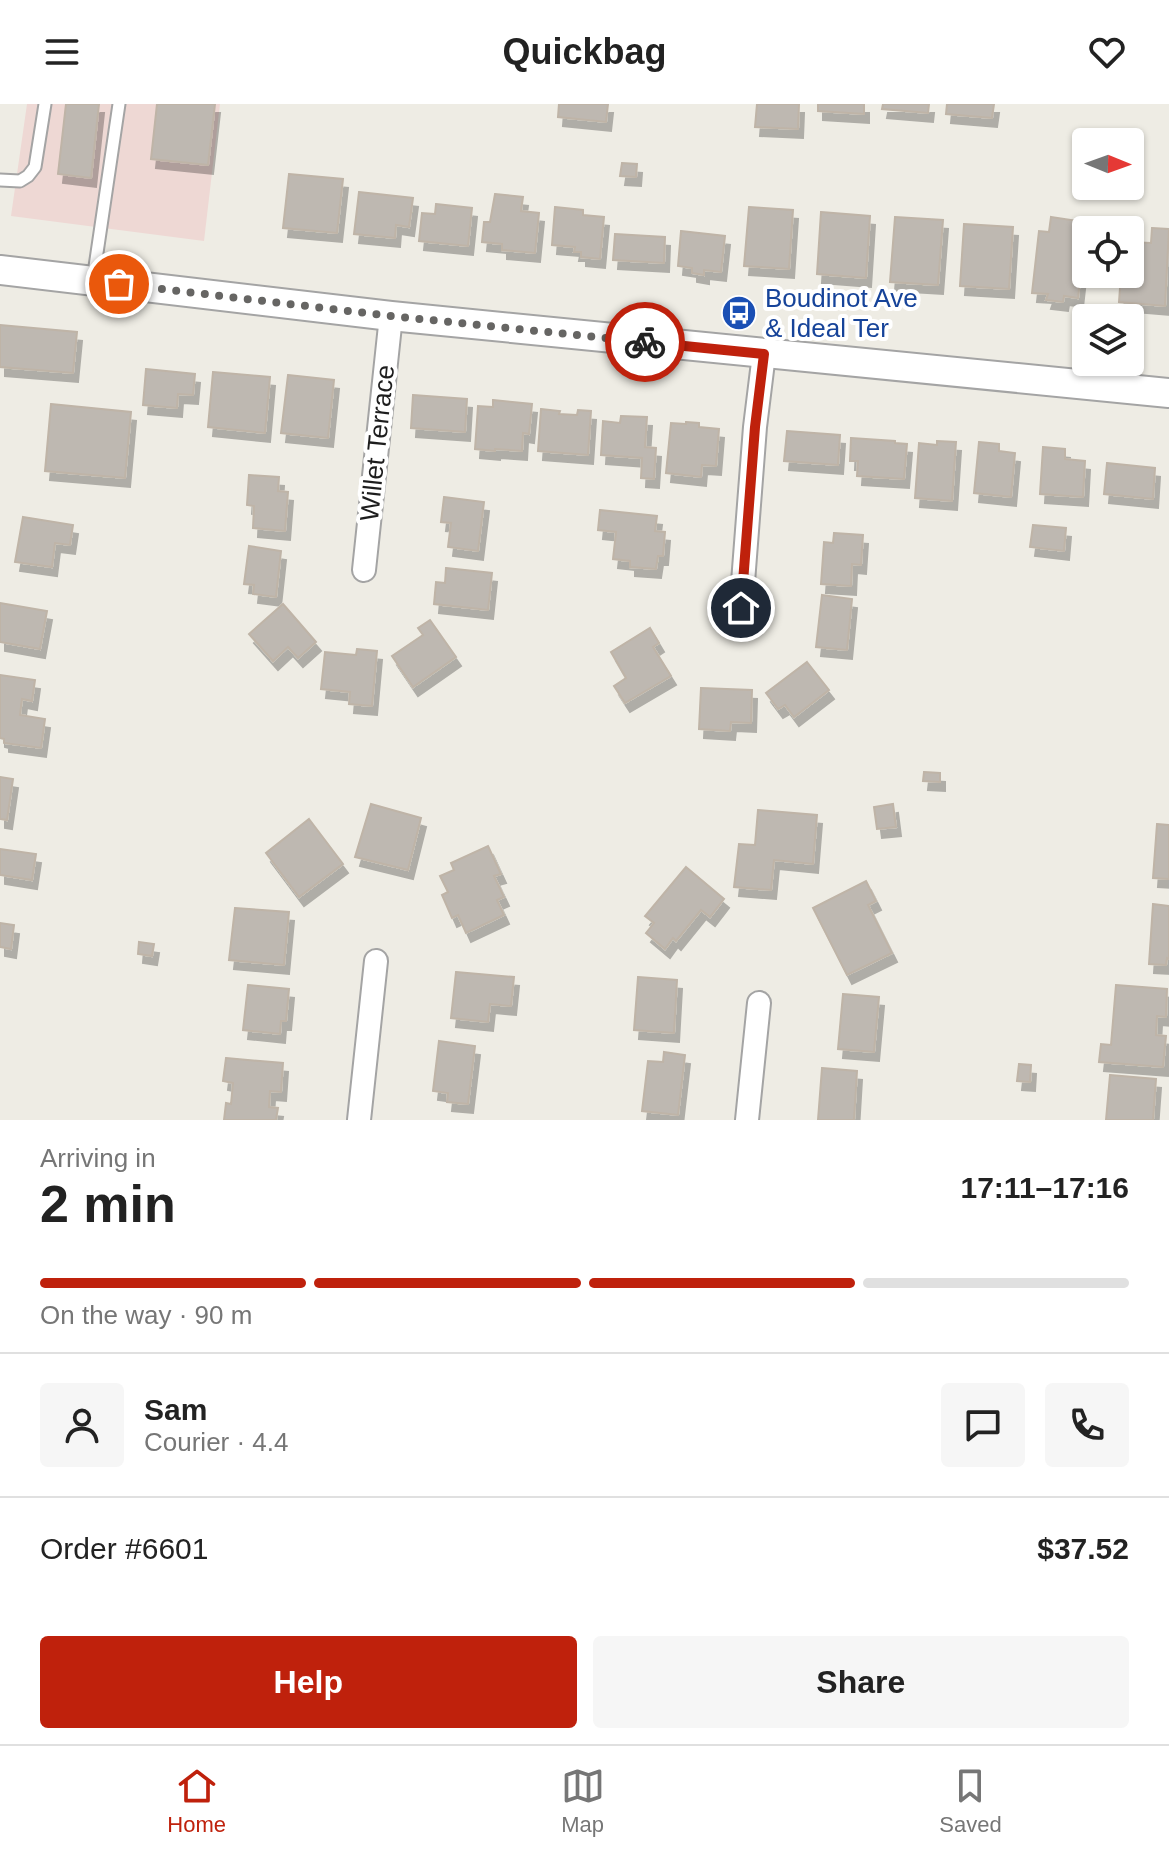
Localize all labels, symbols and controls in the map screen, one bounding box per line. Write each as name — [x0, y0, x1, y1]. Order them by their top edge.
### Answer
icon: menu — [40, 30, 84, 74]
icon: heart — [1085, 30, 1129, 74]
text: Quickbag — [502, 31, 667, 72]
north arrow — [1072, 128, 1144, 200]
map controls — [1072, 128, 1144, 376]
button: locate — [1072, 216, 1144, 288]
pin — [85, 250, 153, 318]
icon: bag — [97, 262, 141, 306]
place label: Boudinot Ave & Ideal Ter — [765, 283, 918, 343]
bus stop icon: Boudinot Ave & Ideal Ter — [720, 294, 758, 332]
courier — [605, 302, 685, 382]
button: layers — [1072, 304, 1144, 376]
icon: bike — [623, 320, 667, 364]
street label: Willet Terrace — [354, 363, 400, 523]
pin — [707, 574, 775, 642]
icon: home — [719, 586, 763, 630]
text: Arriving in — [40, 1143, 156, 1173]
text: 17:11–17:16 — [961, 1171, 1129, 1204]
text: 2 min — [40, 1175, 176, 1233]
text: On the way · 90 m — [40, 1300, 252, 1330]
button: person — [40, 1383, 124, 1467]
button: chat — [941, 1383, 1025, 1467]
button: phone — [1045, 1383, 1129, 1467]
text: Sam — [144, 1393, 207, 1426]
text: Courier · 4.4 — [144, 1427, 289, 1457]
text: Order #6601 — [40, 1532, 208, 1565]
text: $37.52 — [1037, 1532, 1129, 1565]
button: Help — [40, 1636, 577, 1728]
button: Share — [593, 1636, 1129, 1728]
tab: Home — [167, 1764, 226, 1838]
tab: Map — [561, 1764, 605, 1838]
tab: Saved — [939, 1764, 1002, 1838]

